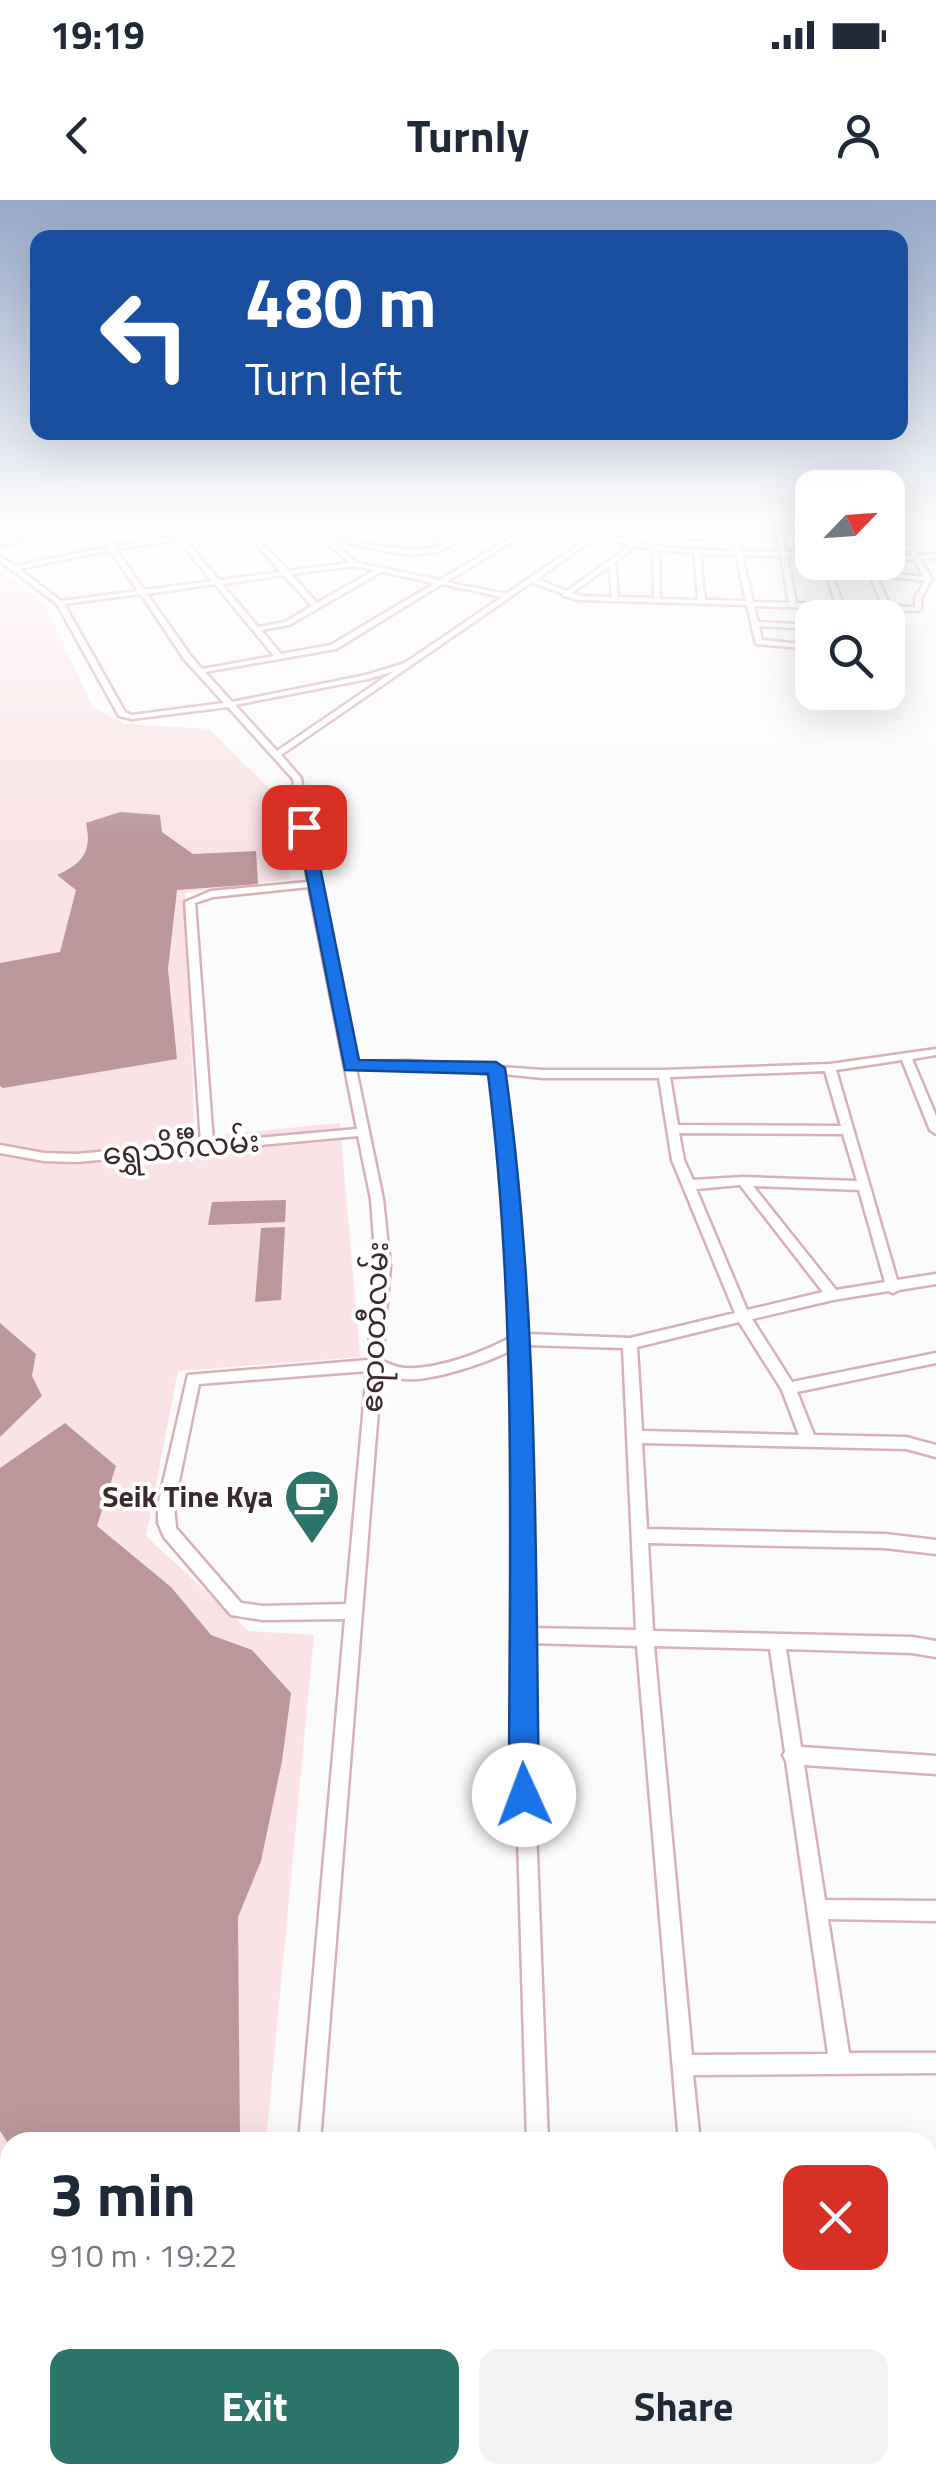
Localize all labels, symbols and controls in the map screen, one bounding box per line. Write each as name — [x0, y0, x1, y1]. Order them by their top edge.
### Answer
text: 19:19 — [50, 6, 145, 64]
text: Turnly — [407, 101, 529, 169]
icon: back — [50, 108, 105, 163]
icon: person — [831, 108, 886, 163]
text: 480 m — [245, 248, 437, 354]
icon: left — [80, 270, 210, 400]
text: Turn left — [245, 344, 402, 412]
north arrow — [795, 470, 905, 580]
map controls — [795, 470, 905, 710]
button: search — [795, 600, 905, 710]
pin — [262, 785, 347, 870]
icon: arrive — [277, 800, 332, 855]
street label: ရွှေသိင်္ဂီလမ်း — [100, 1117, 262, 1180]
street label: ဧရာဝတီလမ်း — [348, 1240, 403, 1414]
cafe icon: Seik Tine Kya — [282, 1467, 342, 1546]
place label: Seik Tine Kya — [102, 1473, 273, 1519]
position arrow — [472, 1743, 576, 1847]
text: 3 min — [50, 2148, 196, 2239]
button: close — [783, 2165, 888, 2270]
text: 910 m · 19:22 — [50, 2231, 237, 2279]
button: Exit — [50, 2349, 459, 2464]
button: Share — [479, 2349, 888, 2464]

